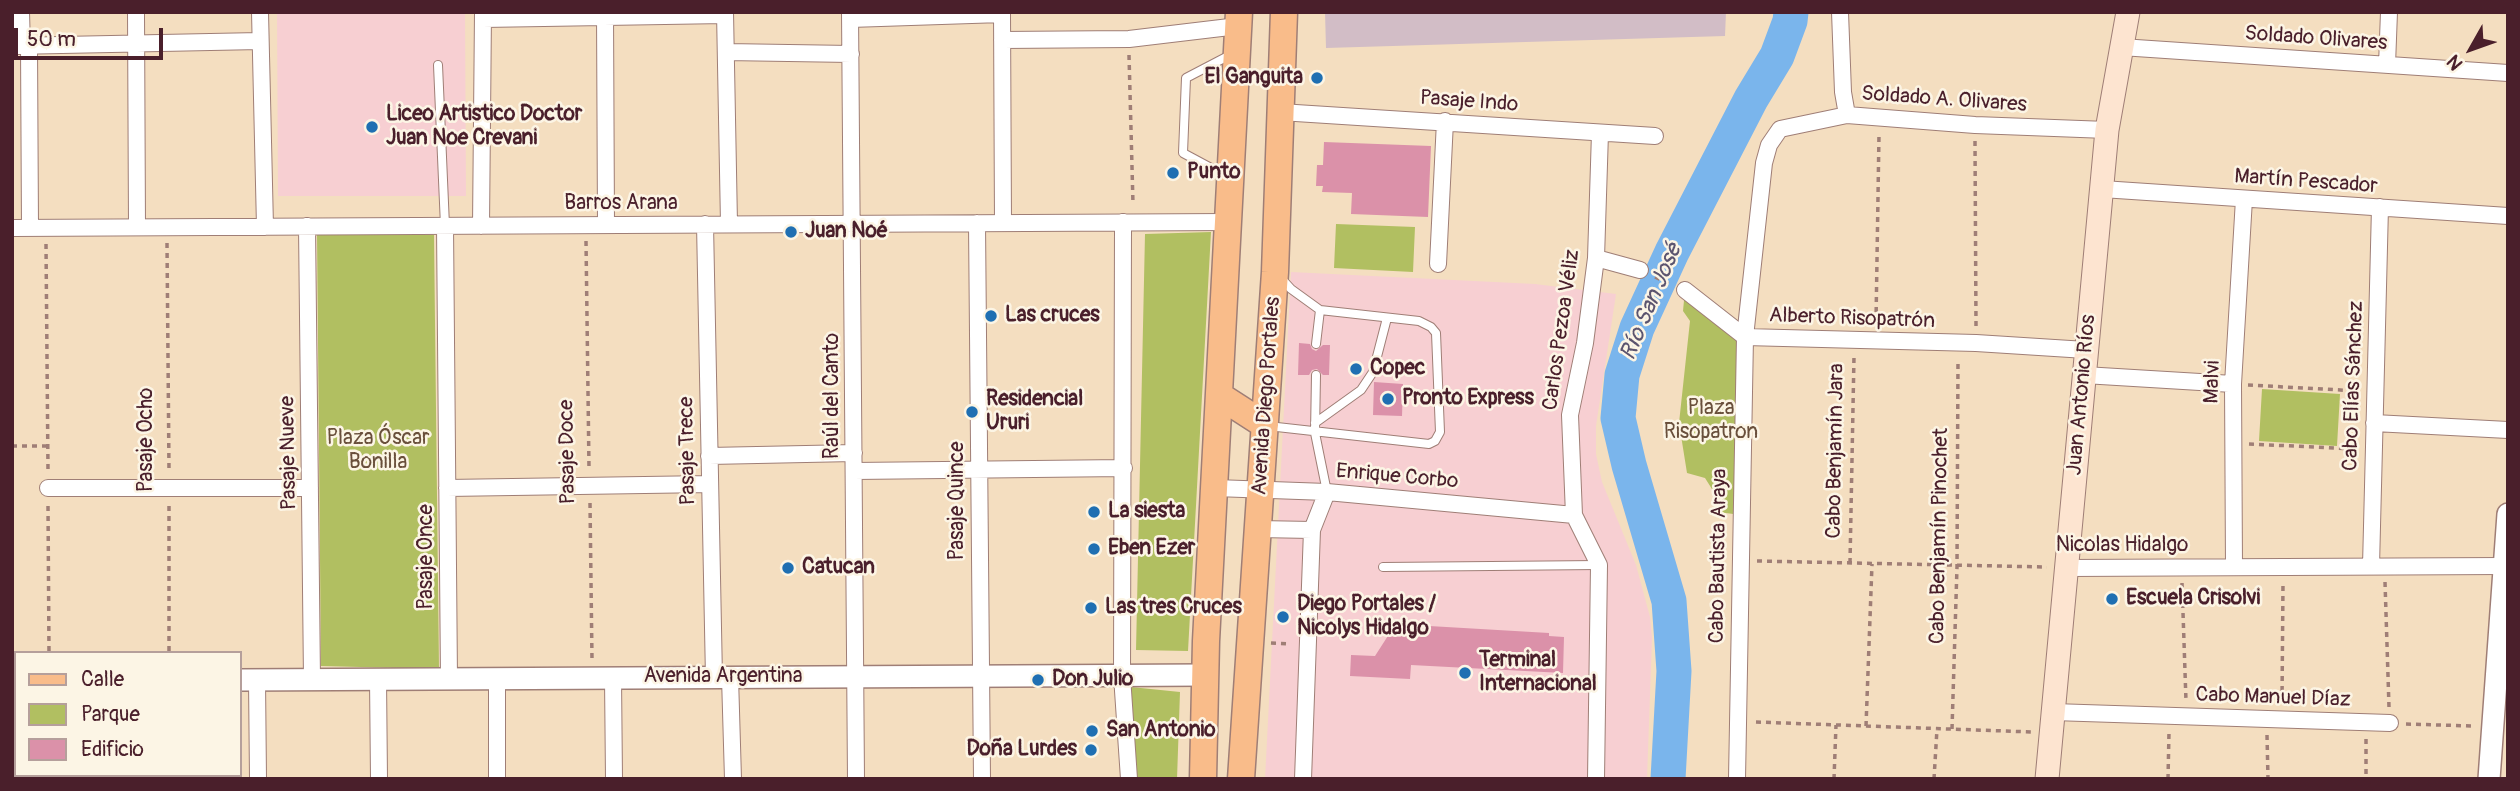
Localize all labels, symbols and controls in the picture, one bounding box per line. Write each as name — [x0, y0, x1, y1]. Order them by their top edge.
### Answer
scale bar — [18, 14, 166, 58]
north arrow — [2436, 14, 2506, 84]
street label: Soldado Olivares — [2244, 21, 2388, 57]
text: 50 m — [27, 26, 76, 53]
text: N — [2442, 50, 2468, 75]
place label: El Ganguita — [1204, 65, 1303, 91]
marker: El Ganguita — [1309, 70, 1325, 86]
street label: Soldado A. Olivares — [1860, 82, 2028, 118]
street label: Pasaje Indo — [1419, 86, 1519, 118]
place label: Liceo Artistico Doctor Juan Noe Crevani — [386, 102, 582, 152]
marker: Liceo Artistico Doctor Juan Noe Crevani — [364, 119, 380, 135]
place label: Punto — [1187, 160, 1241, 186]
street label: Martín Pescador — [2234, 164, 2378, 200]
marker: Punto — [1165, 165, 1181, 181]
street label: Barros Arana — [564, 191, 678, 217]
place label: Juan Noé — [805, 219, 888, 245]
marker: Juan Noé — [783, 224, 799, 240]
water label: Río San José — [1615, 239, 1689, 365]
street label: Carlos Pezoa Véliz — [1538, 248, 1586, 412]
street label: Avenida Diego Portales — [1247, 296, 1287, 496]
street label: Cabo Elías Sánchez — [2338, 301, 2370, 471]
place label: Las cruces — [1005, 303, 1100, 329]
street label: Alberto Risopatrón — [1768, 304, 1936, 334]
marker: Las cruces — [983, 308, 999, 324]
street label: Juan Antonio Ríos — [2062, 314, 2102, 476]
street label: Raúl del Canto — [820, 333, 846, 459]
place label: Copec — [1370, 356, 1425, 382]
street label: Malvi — [2200, 360, 2226, 404]
marker: Copec — [1348, 361, 1364, 377]
street label: Cabo Benjamín Jara — [1822, 363, 1850, 539]
place label: Pronto Express — [1402, 386, 1534, 412]
place label: Residencial Ururi — [986, 387, 1083, 437]
street label: Pasaje Ocho — [134, 388, 160, 492]
marker: Pronto Express — [1380, 391, 1396, 407]
street label: Pasaje Nueve — [275, 396, 303, 510]
street label: Pasaje Trece — [674, 396, 702, 506]
park label: Plaza Risopatron — [1664, 396, 1758, 446]
street label: Pasaje Doce — [554, 399, 582, 505]
marker: Residencial Ururi — [964, 404, 980, 420]
park label: Plaza Óscar Bonilla — [326, 426, 430, 476]
street label: Cabo Benjamín Pinochet — [1926, 428, 1954, 644]
street label: Pasaje Quince — [945, 441, 971, 561]
street label: Enrique Corbo — [1335, 459, 1459, 495]
street label: Cabo Bautista Araya — [1705, 468, 1733, 644]
place label: La siesta — [1108, 499, 1185, 525]
street label: Pasaje Once — [414, 504, 440, 610]
marker: La siesta — [1086, 504, 1102, 520]
street label: Nicolas Hidalgo — [2056, 533, 2188, 559]
place label: Eben Ezer — [1108, 536, 1195, 562]
marker: Eben Ezer — [1086, 541, 1102, 557]
place label: Catucan — [802, 555, 875, 581]
marker: Catucan — [780, 560, 796, 576]
place label: Escuela Crisolvi — [2126, 586, 2260, 612]
marker: Escuela Crisolvi — [2104, 591, 2120, 607]
place label: Diego Portales / Nicolys Hidalgo — [1297, 592, 1436, 642]
place label: Las tres Cruces — [1105, 595, 1242, 621]
marker: Las tres Cruces — [1083, 600, 1099, 616]
marker: Diego Portales / Nicolys Hidalgo — [1275, 609, 1291, 625]
place label: Terminal Internacional — [1479, 648, 1597, 698]
legend — [14, 651, 242, 777]
street label: Avenida Argentina — [644, 664, 802, 690]
marker: Terminal Internacional — [1457, 665, 1473, 681]
text: Calle — [81, 666, 124, 693]
place label: Don Julio — [1052, 667, 1133, 693]
marker: Don Julio — [1030, 672, 1046, 688]
street label: Cabo Manuel Díaz — [2195, 683, 2351, 713]
text: Parque — [81, 701, 140, 728]
place label: San Antonio — [1106, 718, 1216, 744]
marker: San Antonio — [1084, 723, 1100, 739]
text: Edificio — [81, 736, 144, 763]
place label: Doña Lurdes — [966, 737, 1077, 763]
marker: Doña Lurdes — [1083, 742, 1099, 758]

